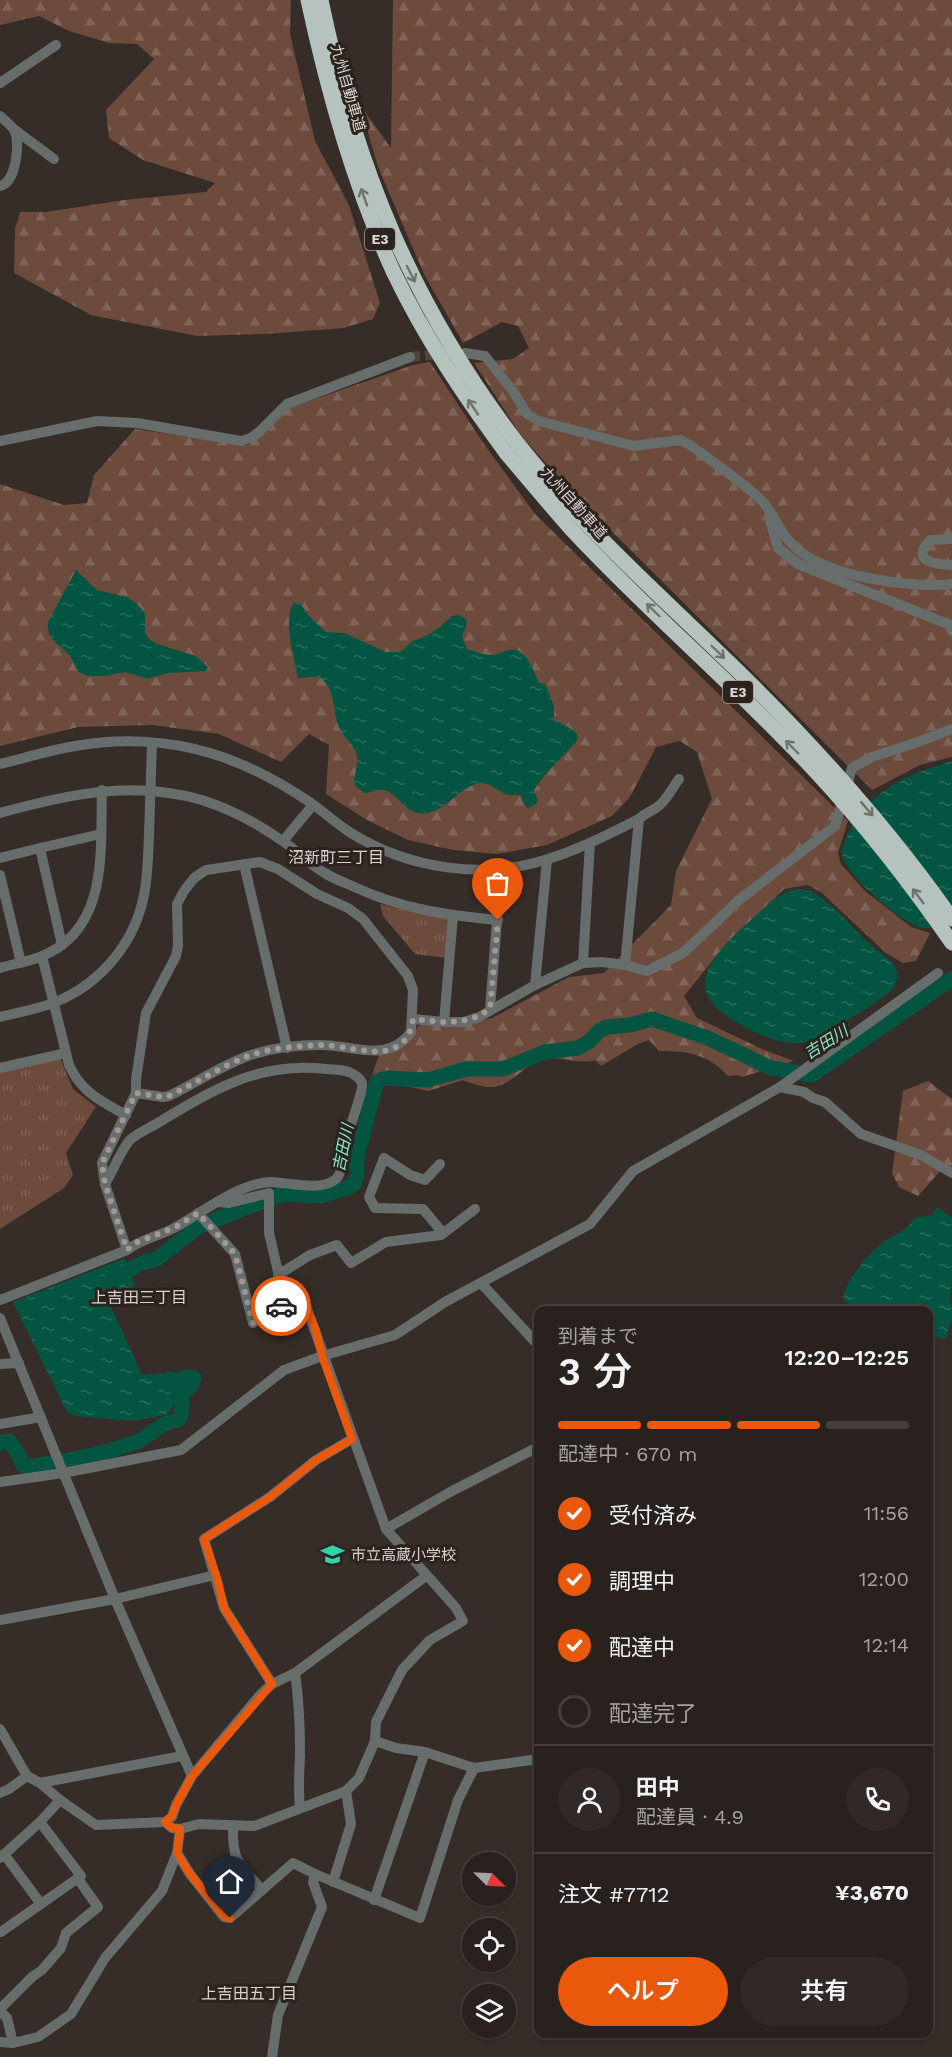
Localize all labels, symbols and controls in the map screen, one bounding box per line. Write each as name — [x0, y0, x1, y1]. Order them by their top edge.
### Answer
street label: 九州自動車道 — [327, 42, 369, 134]
one-way arrow — [357, 188, 368, 207]
road number: E3 — [365, 228, 395, 250]
one-way arrow — [405, 265, 417, 282]
one-way arrow — [467, 399, 479, 416]
street label: 九州自動車道 — [537, 464, 611, 542]
one-way arrow — [646, 603, 661, 617]
one-way arrow — [711, 645, 726, 660]
road number: E3 — [723, 681, 753, 703]
one-way arrow — [785, 740, 799, 755]
one-way arrow — [860, 801, 874, 816]
district label: 沼新町三丁目 — [288, 848, 384, 867]
pin — [472, 858, 523, 920]
icon: bag — [481, 867, 514, 900]
one-way arrow — [912, 888, 924, 904]
water label: 吉田川 — [801, 1020, 853, 1063]
water label: 吉田川 — [329, 1121, 358, 1173]
courier — [251, 1276, 311, 1336]
district label: 上吉田三丁目 — [91, 1288, 187, 1307]
icon: car — [265, 1290, 298, 1323]
text: 到着まで — [558, 1324, 638, 1348]
text: 12:20–12:25 — [785, 1345, 909, 1370]
text: 3 分 — [558, 1349, 632, 1394]
text: 配達中 · 670 m — [558, 1442, 697, 1466]
icon: check — [558, 1497, 591, 1530]
text: 11:56 — [864, 1501, 909, 1525]
text: 受付済み — [609, 1503, 697, 1528]
school or university icon: 市立高蔵小学校 — [320, 1542, 346, 1568]
place label: 市立高蔵小学校 — [351, 1546, 456, 1564]
icon: check — [558, 1563, 591, 1596]
text: 12:00 — [859, 1567, 909, 1591]
text: 調理中 — [609, 1569, 675, 1594]
icon: check — [558, 1629, 591, 1662]
text: 12:14 — [864, 1633, 909, 1657]
text: 配達中 — [609, 1635, 675, 1660]
text: 配達完了 — [609, 1701, 697, 1726]
button: person — [558, 1768, 621, 1831]
button: phone — [846, 1768, 909, 1831]
text: 田中 — [636, 1775, 680, 1800]
text: 配達員 · 4.9 — [636, 1805, 744, 1829]
north arrow — [462, 1852, 516, 1906]
map controls — [462, 1852, 516, 2038]
pin — [204, 1856, 255, 1918]
icon: home — [213, 1865, 246, 1898]
text: ¥3,670 — [835, 1880, 909, 1905]
text: 注文 #7712 — [558, 1882, 670, 1907]
button: locate — [462, 1918, 516, 1972]
button: ヘルプ — [558, 1957, 728, 2026]
button: 共有 — [740, 1957, 909, 2026]
district label: 上吉田五丁目 — [201, 1984, 297, 2003]
button: layers — [462, 1984, 516, 2038]

